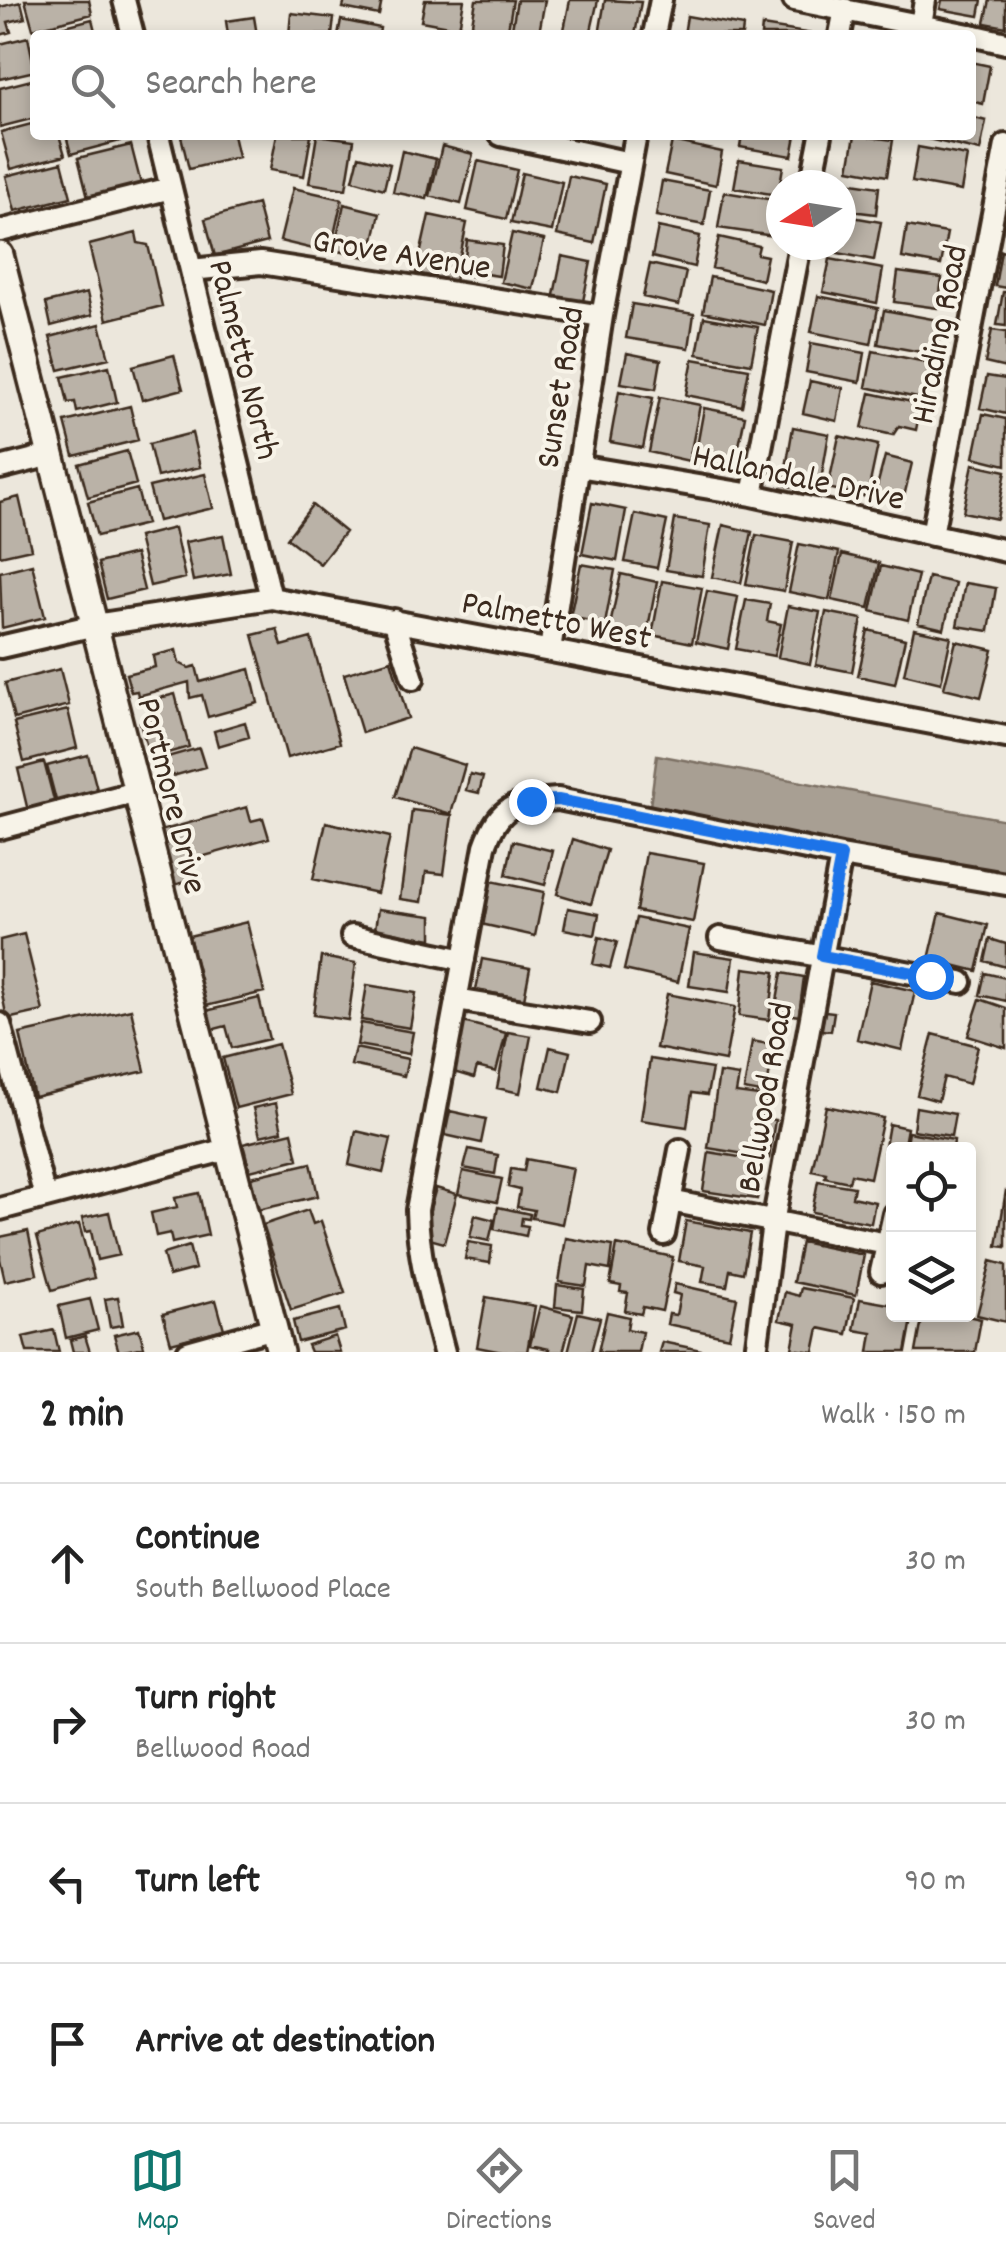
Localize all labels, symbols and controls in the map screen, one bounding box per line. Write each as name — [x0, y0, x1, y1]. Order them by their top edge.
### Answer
search box — [30, 30, 976, 140]
icon: search — [65, 58, 120, 113]
text: Search here — [145, 58, 317, 113]
north arrow — [766, 170, 856, 260]
street label: Grove Avenue — [308, 218, 494, 296]
street label: Hirading Road — [900, 241, 984, 429]
street label: Palmetto North — [192, 255, 290, 465]
street label: Sunset Road — [525, 303, 600, 472]
street label: Hallandale Drive — [687, 433, 909, 527]
street label: Palmetto West — [457, 580, 655, 666]
street label: Portmore Drive — [121, 693, 218, 900]
route end — [509, 779, 555, 825]
route start — [908, 954, 954, 1000]
street label: Bellwood Road — [727, 999, 809, 1197]
map controls — [886, 1142, 976, 1322]
button: locate — [886, 1142, 976, 1232]
button: layers — [886, 1232, 976, 1322]
text: 2 min — [40, 1387, 124, 1447]
text: Walk · 150 m — [821, 1394, 966, 1440]
text: Continue — [135, 1513, 260, 1568]
icon: ahead — [40, 1536, 95, 1591]
text: 30 m — [905, 1540, 966, 1586]
text: South Bellwood Place — [135, 1568, 391, 1614]
text: Turn right — [135, 1673, 276, 1728]
icon: right — [40, 1696, 95, 1751]
text: 30 m — [905, 1700, 966, 1746]
text: Bellwood Road — [135, 1728, 311, 1774]
icon: left — [40, 1856, 95, 1911]
text: Turn left — [135, 1856, 260, 1911]
text: 90 m — [905, 1860, 966, 1906]
icon: arrive — [40, 2016, 95, 2071]
text: Arrive at destination — [135, 2016, 435, 2071]
tab: Map — [130, 2143, 185, 2243]
tab: Directions — [446, 2143, 552, 2243]
tab: Saved — [813, 2143, 876, 2243]

